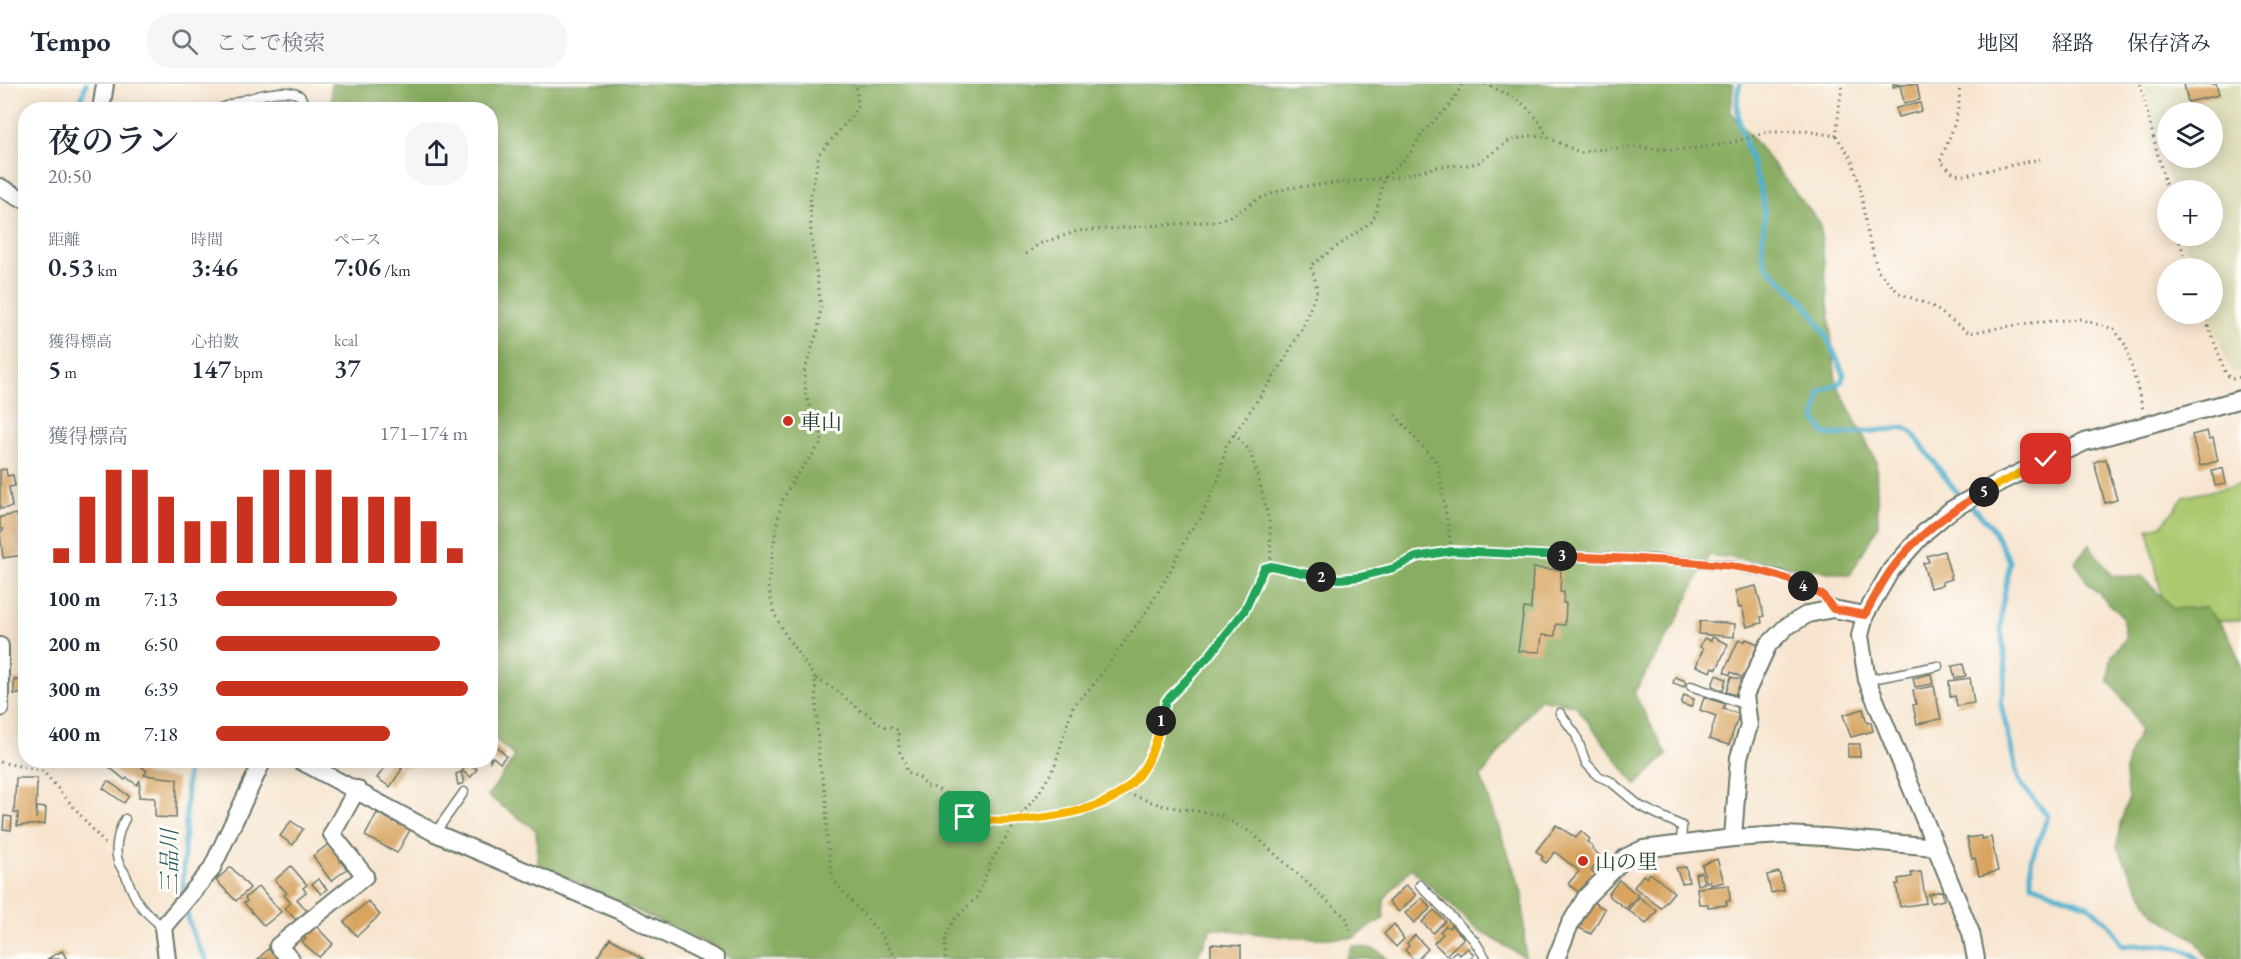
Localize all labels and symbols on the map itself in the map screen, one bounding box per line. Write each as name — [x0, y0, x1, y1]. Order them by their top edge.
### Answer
place label: 車山 — [800, 408, 842, 435]
marker: 車山 — [781, 414, 795, 428]
pin — [2020, 433, 2071, 484]
pin: 5 — [1969, 477, 1999, 507]
pin: 3 — [1547, 541, 1577, 571]
pin: 2 — [1306, 562, 1336, 592]
pin: 4 — [1788, 571, 1818, 601]
pin: 1 — [1146, 706, 1176, 736]
pin — [939, 791, 990, 842]
water label: 三品川 — [155, 827, 184, 895]
place label: 山の里 — [1595, 848, 1658, 875]
marker: 山の里 — [1576, 854, 1590, 868]

